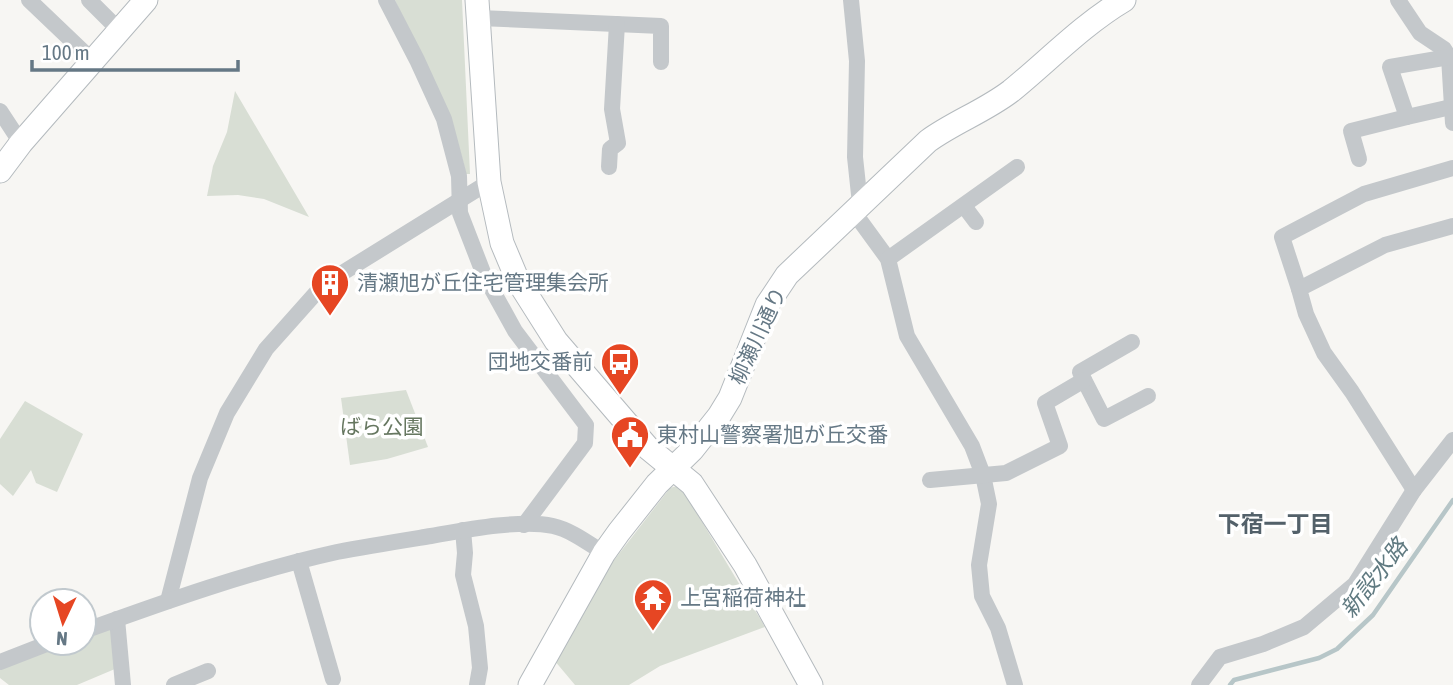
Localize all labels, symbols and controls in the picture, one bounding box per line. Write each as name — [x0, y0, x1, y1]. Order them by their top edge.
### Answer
scale bar — [32, 28, 238, 72]
text: 100 m — [42, 40, 90, 64]
building icon: 清瀬旭が丘住宅管理集会所 — [309, 262, 351, 317]
place label: 清瀬旭が丘住宅管理集会所 — [357, 270, 609, 294]
street label: 柳瀬川通り — [724, 283, 790, 388]
bus stop icon: 団地交番前 — [599, 341, 641, 396]
place label: 団地交番前 — [488, 349, 593, 373]
park label: ばら公園 — [340, 414, 424, 438]
public building icon: 東村山警察署旭が丘交番 — [609, 414, 651, 469]
place label: 東村山警察署旭が丘交番 — [657, 422, 888, 446]
district label: 下宿一丁目 — [1218, 511, 1333, 537]
water label: 新設水路 — [1335, 532, 1414, 622]
temple icon: 上宮稲荷神社 — [632, 577, 674, 632]
place label: 上宮稲荷神社 — [680, 585, 806, 609]
north arrow — [28, 587, 98, 657]
text: N — [55, 628, 68, 650]

